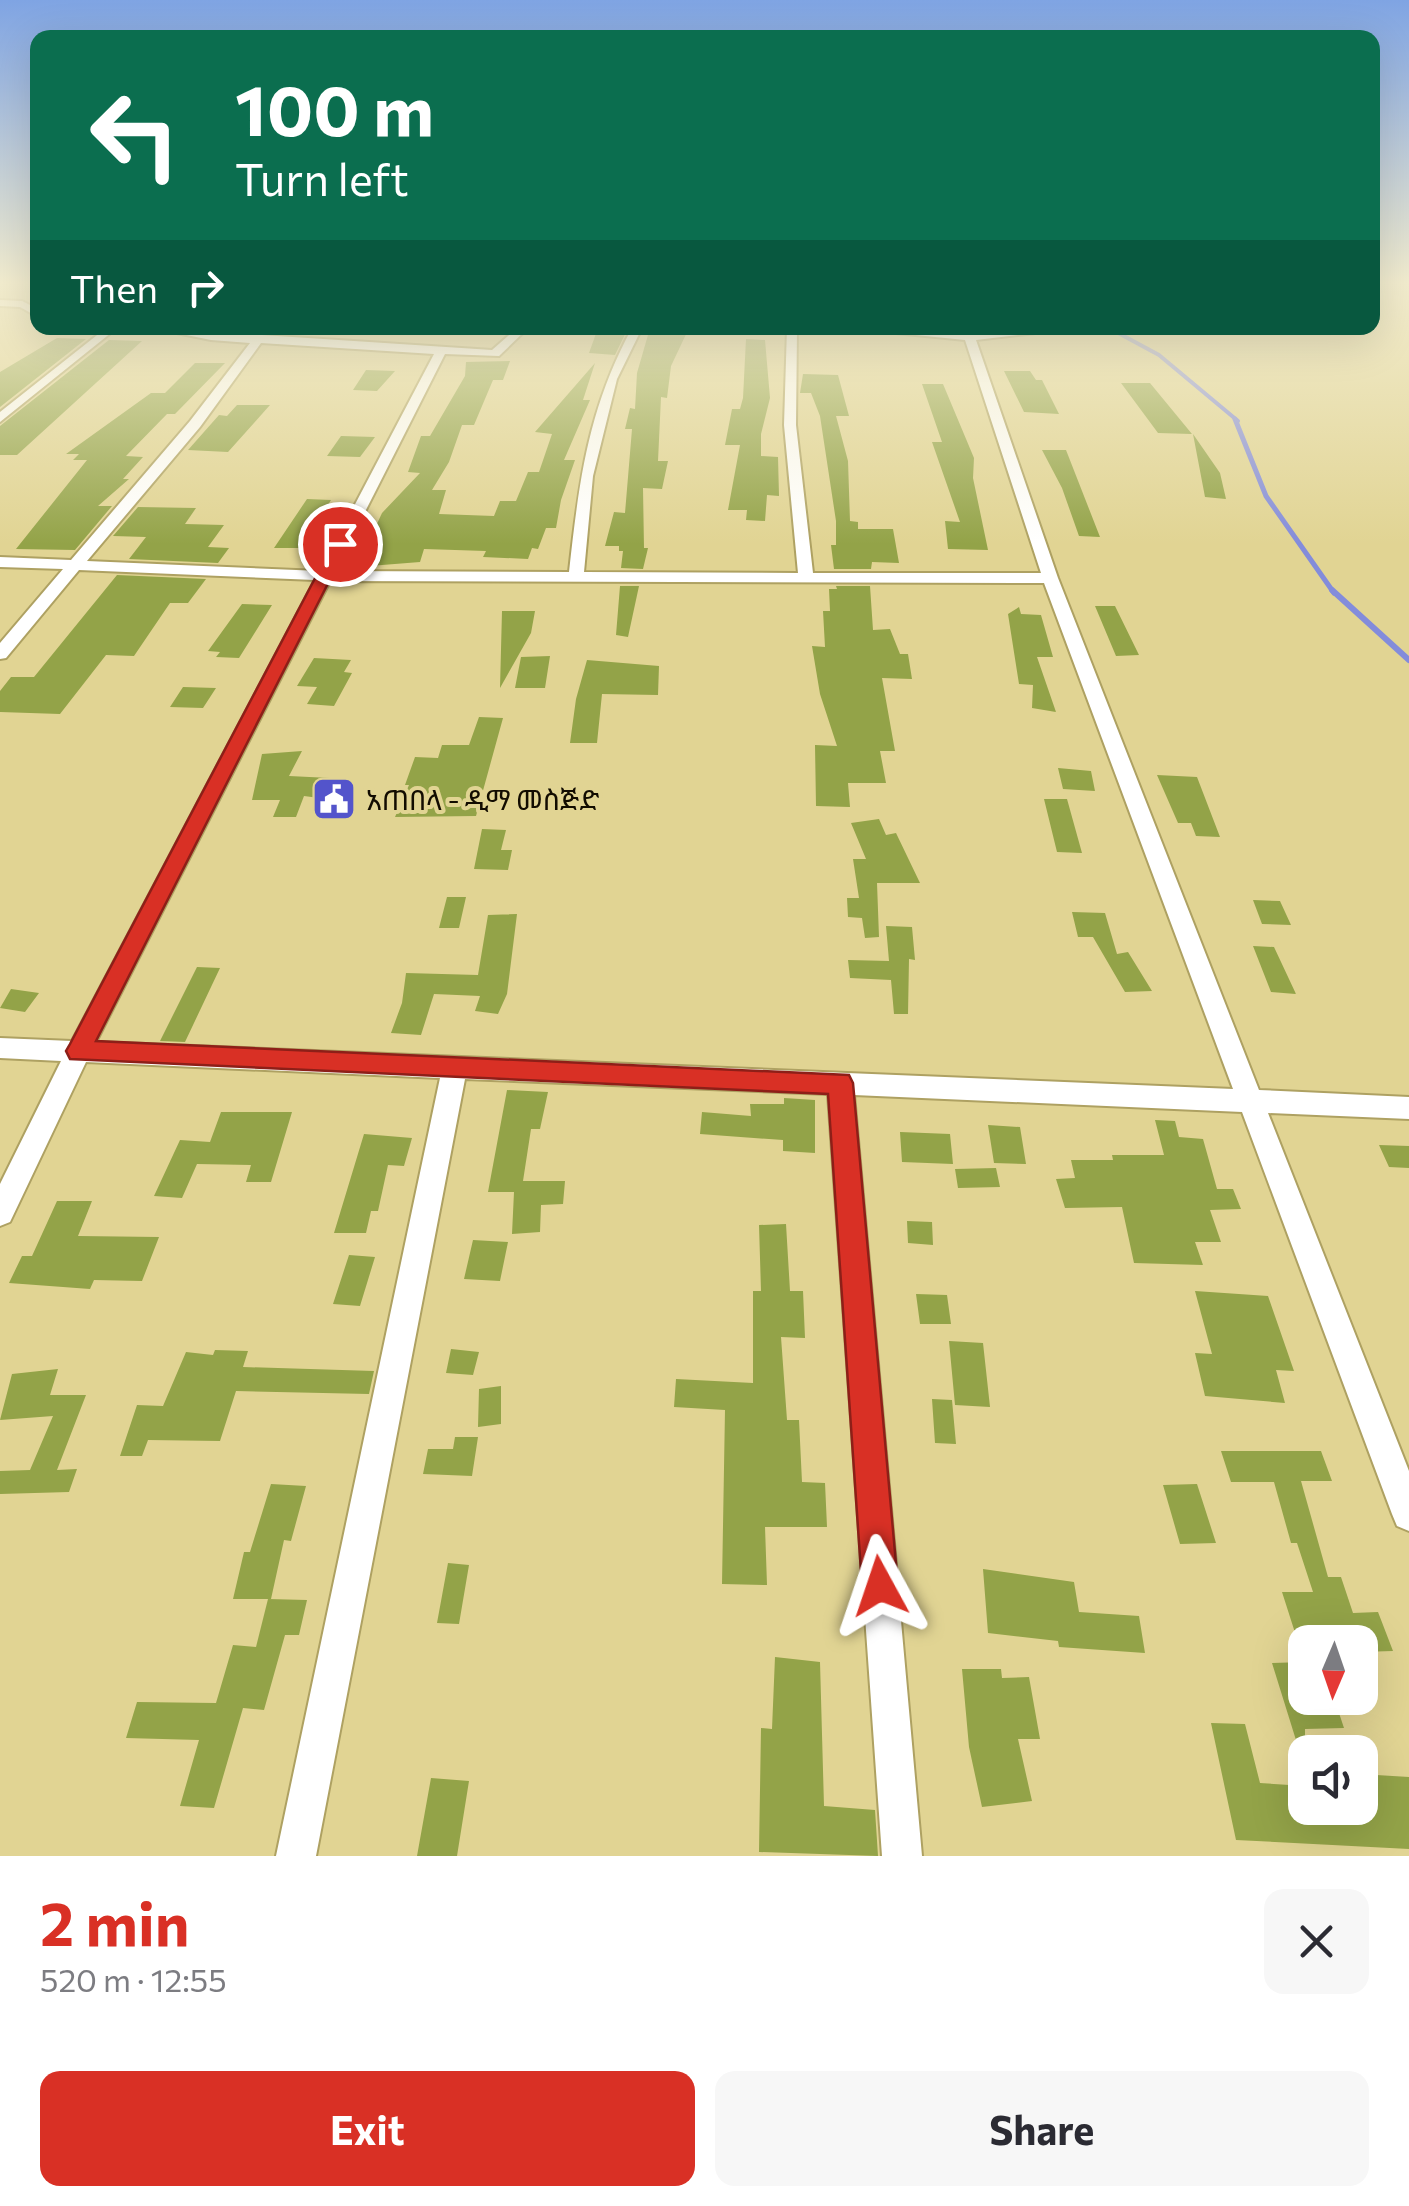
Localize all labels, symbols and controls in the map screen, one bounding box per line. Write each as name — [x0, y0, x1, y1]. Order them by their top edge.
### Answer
text: 100 m — [235, 65, 434, 150]
icon: left — [70, 70, 200, 200]
text: Turn left — [235, 150, 409, 205]
icon: right — [178, 260, 233, 315]
text: Then — [70, 264, 158, 311]
pin — [298, 502, 383, 587]
icon: arrive — [313, 517, 368, 572]
public building icon: አጠበላ - ዲማ መስጅድ — [311, 776, 357, 822]
place label: አጠበላ - ዲማ መስጅድ — [366, 782, 600, 816]
position arrow — [828, 1534, 932, 1638]
north arrow — [1288, 1625, 1378, 1715]
map controls — [1288, 1625, 1378, 1825]
button: sound — [1288, 1735, 1378, 1825]
text: 2 min — [40, 1885, 189, 1958]
button: close — [1264, 1889, 1369, 1994]
text: 520 m · 12:55 — [40, 1959, 227, 1999]
button: Exit — [40, 2071, 695, 2186]
button: Share — [715, 2071, 1369, 2186]

